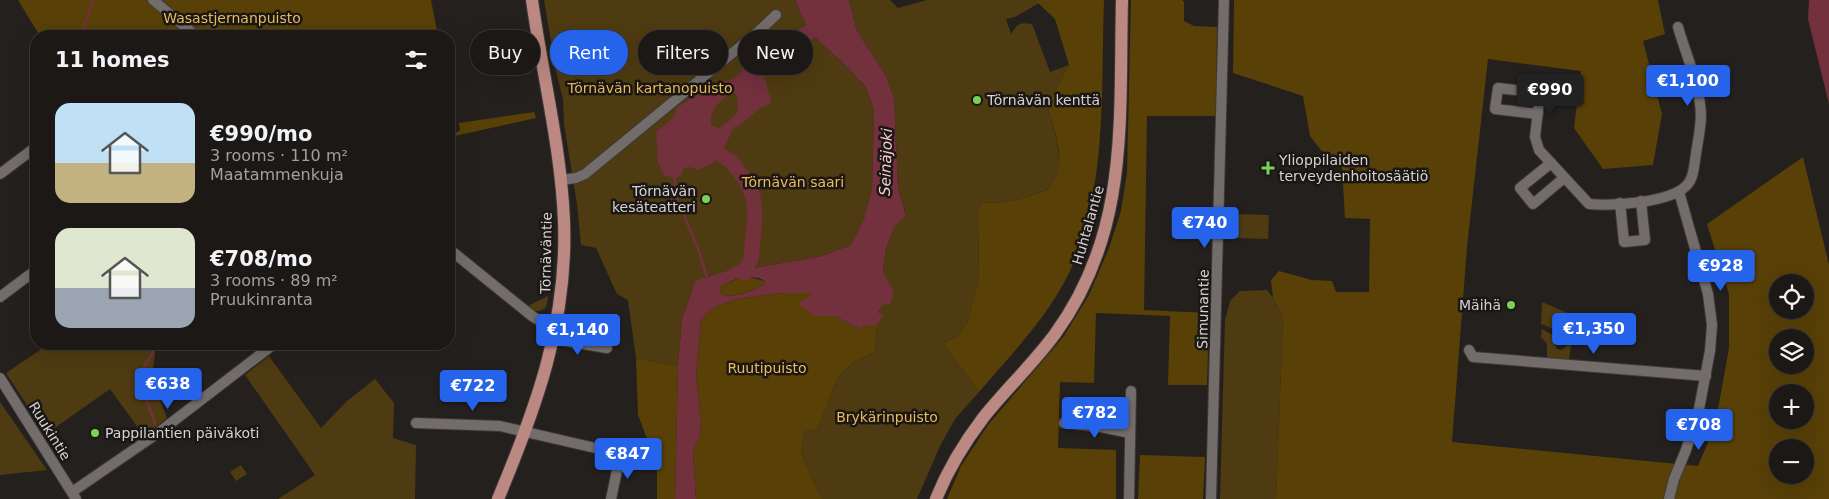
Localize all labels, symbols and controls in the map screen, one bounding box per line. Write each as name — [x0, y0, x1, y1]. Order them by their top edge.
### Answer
park label: Wasastjernanpuisto — [163, 10, 301, 26]
chip: Buy — [470, 30, 540, 75]
chip: Rent — [550, 30, 628, 75]
chip: Filters — [638, 30, 728, 75]
chip: New — [738, 30, 813, 75]
icon: filters — [402, 46, 430, 74]
text: 11 homes — [55, 48, 170, 72]
pin: €1,100 — [1647, 64, 1729, 107]
text: €1,100 — [1657, 71, 1719, 90]
pin: €990 — [1520, 74, 1580, 116]
park label: Törnävän kartanopuisto — [566, 80, 733, 96]
text: €990 — [1528, 80, 1572, 99]
place label: Törnävän kenttä — [986, 92, 1100, 108]
marker: Törnävän kenttä — [971, 94, 983, 106]
text: €990/mo — [210, 122, 312, 146]
icon: home — [95, 123, 155, 183]
water label: Seinäjoki — [876, 127, 896, 196]
text: 3 rooms · 110 m² — [210, 146, 348, 165]
place label: Ylioppilaiden terveydenhoitosäätiö — [1278, 152, 1428, 184]
marker: Ylioppilaiden terveydenhoitosäätiö — [1261, 161, 1275, 175]
text: Maatammenkuja — [210, 165, 344, 184]
park label: Törnävän saari — [741, 174, 844, 190]
place label: Törnävän kesäteatteri — [612, 183, 696, 215]
street label: Huhtalantie — [1069, 184, 1107, 266]
marker: Törnävän kesäteatteri — [700, 193, 712, 205]
pin: €740 — [1175, 206, 1235, 249]
street label: Törnäväntie — [537, 212, 555, 295]
text: €740 — [1183, 213, 1227, 232]
text: €708/mo — [210, 247, 312, 271]
icon: home — [95, 248, 155, 308]
pin: €928 — [1691, 250, 1751, 292]
text: €928 — [1699, 256, 1743, 275]
street label: Simunantie — [1194, 269, 1212, 349]
text: 3 rooms · 89 m² — [210, 271, 338, 290]
map controls — [1769, 274, 1814, 484]
button: locate — [1769, 274, 1814, 319]
text: Pruukinranta — [210, 290, 313, 309]
place label: Mäihä — [1459, 297, 1501, 313]
marker: Mäihä — [1505, 299, 1517, 311]
pin: €1,350 — [1553, 312, 1635, 355]
pin: €1,140 — [537, 314, 619, 356]
text: €1,350 — [1563, 319, 1625, 338]
text: €1,140 — [547, 320, 609, 339]
button: layers — [1769, 329, 1814, 374]
park label: Ruutipuisto — [727, 360, 807, 376]
pin: €638 — [138, 368, 198, 410]
pin: €722 — [443, 370, 503, 412]
text: €638 — [146, 374, 190, 393]
text: €722 — [451, 376, 495, 395]
button: + — [1769, 384, 1814, 429]
pin: €782 — [1065, 396, 1125, 439]
street label: Ruukintie — [26, 399, 74, 463]
text: €782 — [1073, 403, 1117, 422]
pin: €708 — [1669, 408, 1729, 451]
park label: Brykärinpuisto — [836, 409, 938, 425]
text: €708 — [1677, 415, 1721, 434]
place label: Pappilantien päiväkoti — [105, 425, 260, 441]
marker: Pappilantien päiväkoti — [89, 427, 101, 439]
pin: €847 — [598, 438, 658, 480]
button: − — [1769, 439, 1814, 484]
text: €847 — [606, 444, 650, 463]

